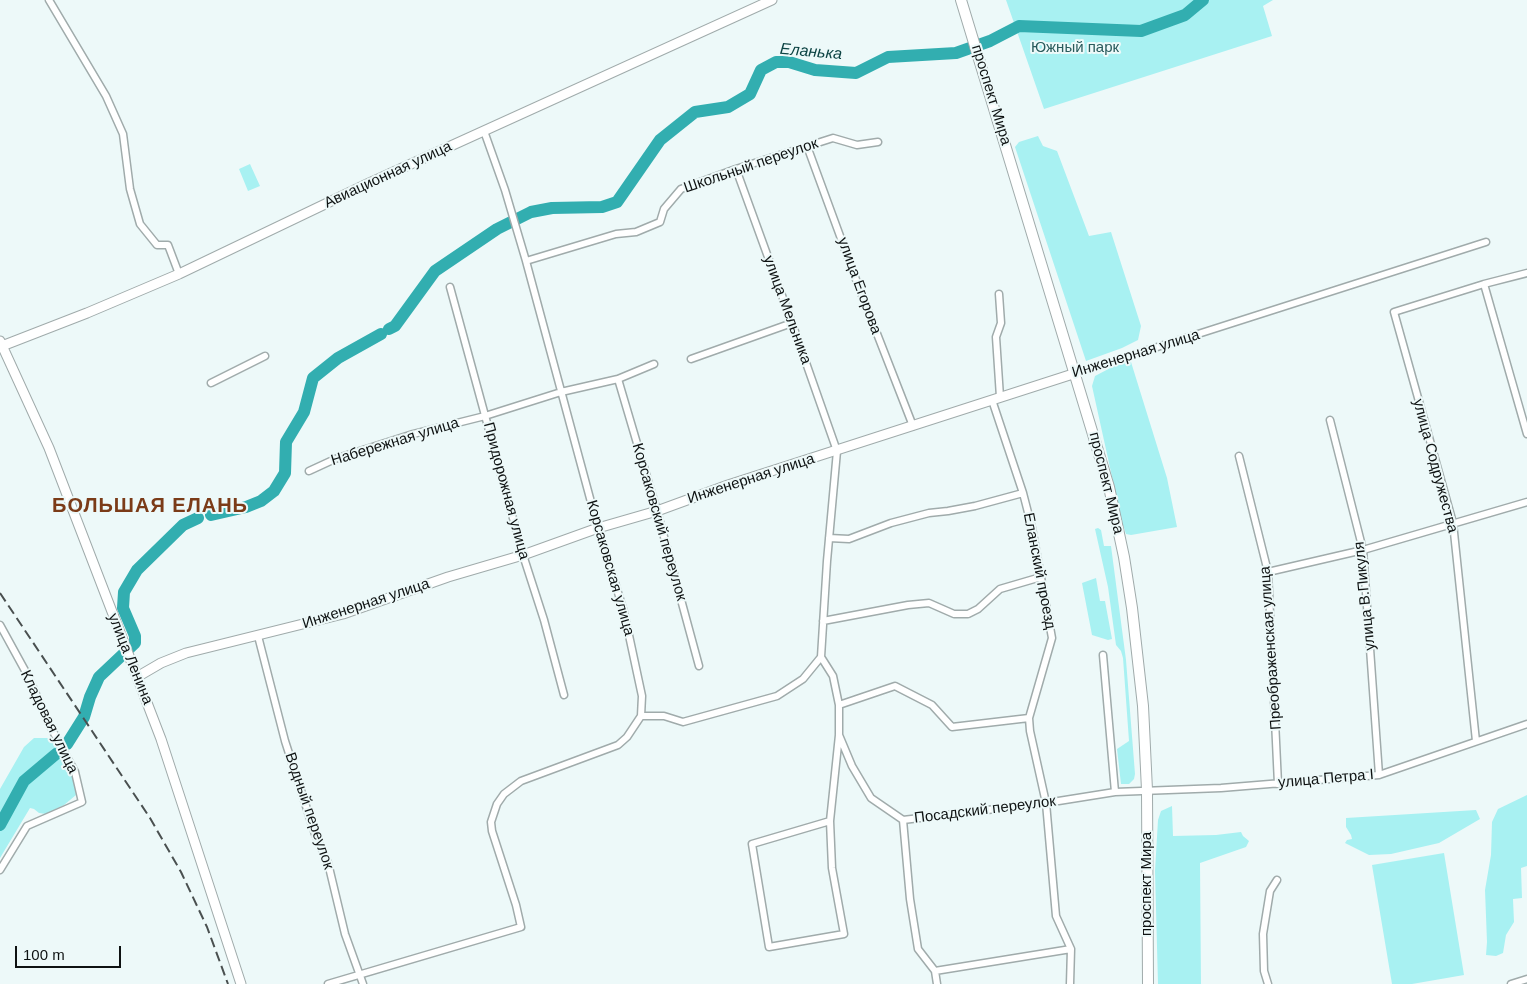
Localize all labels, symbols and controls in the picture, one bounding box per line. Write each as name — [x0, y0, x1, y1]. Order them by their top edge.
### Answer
park label: Южный парк — [1031, 39, 1119, 57]
water label: Еланька — [779, 40, 843, 64]
street label: проспект Мира — [967, 43, 1015, 147]
street label: Школьный переулок — [682, 135, 820, 197]
street label: Авиационная улица — [321, 138, 455, 212]
street label: улица Егорова — [833, 235, 885, 337]
street label: улица Мельника — [759, 253, 815, 367]
street label: Инженерная улица — [1070, 326, 1202, 382]
street label: улица Содружества — [1408, 397, 1462, 535]
street label: Набережная улица — [329, 414, 461, 470]
street label: Придорожная улица — [479, 420, 533, 562]
street label: проспект Мира — [1085, 430, 1127, 536]
street label: Корсаковский переулок — [628, 441, 690, 603]
street label: Инженерная улица — [685, 450, 817, 508]
district label: БОЛЬШАЯ ЕЛАНЬ — [50, 494, 250, 518]
street label: Корсаковская улица — [582, 498, 638, 638]
street label: Еланский проезд — [1019, 511, 1059, 631]
street label: улица В.Пикуля — [1350, 541, 1380, 651]
street label: Преображенская улица — [1256, 566, 1286, 730]
street label: Инженерная улица — [300, 575, 432, 633]
street label: улица Ленина — [104, 611, 156, 707]
street label: Кладовая улица — [16, 667, 82, 777]
street label: Водный переулок — [281, 750, 337, 872]
street label: улица Петра I — [1277, 766, 1375, 792]
street label: Посадский переулок — [913, 792, 1057, 828]
street label: проспект Мира — [1138, 832, 1156, 936]
scale bar — [18, 936, 124, 968]
text: 100 m — [23, 946, 65, 963]

